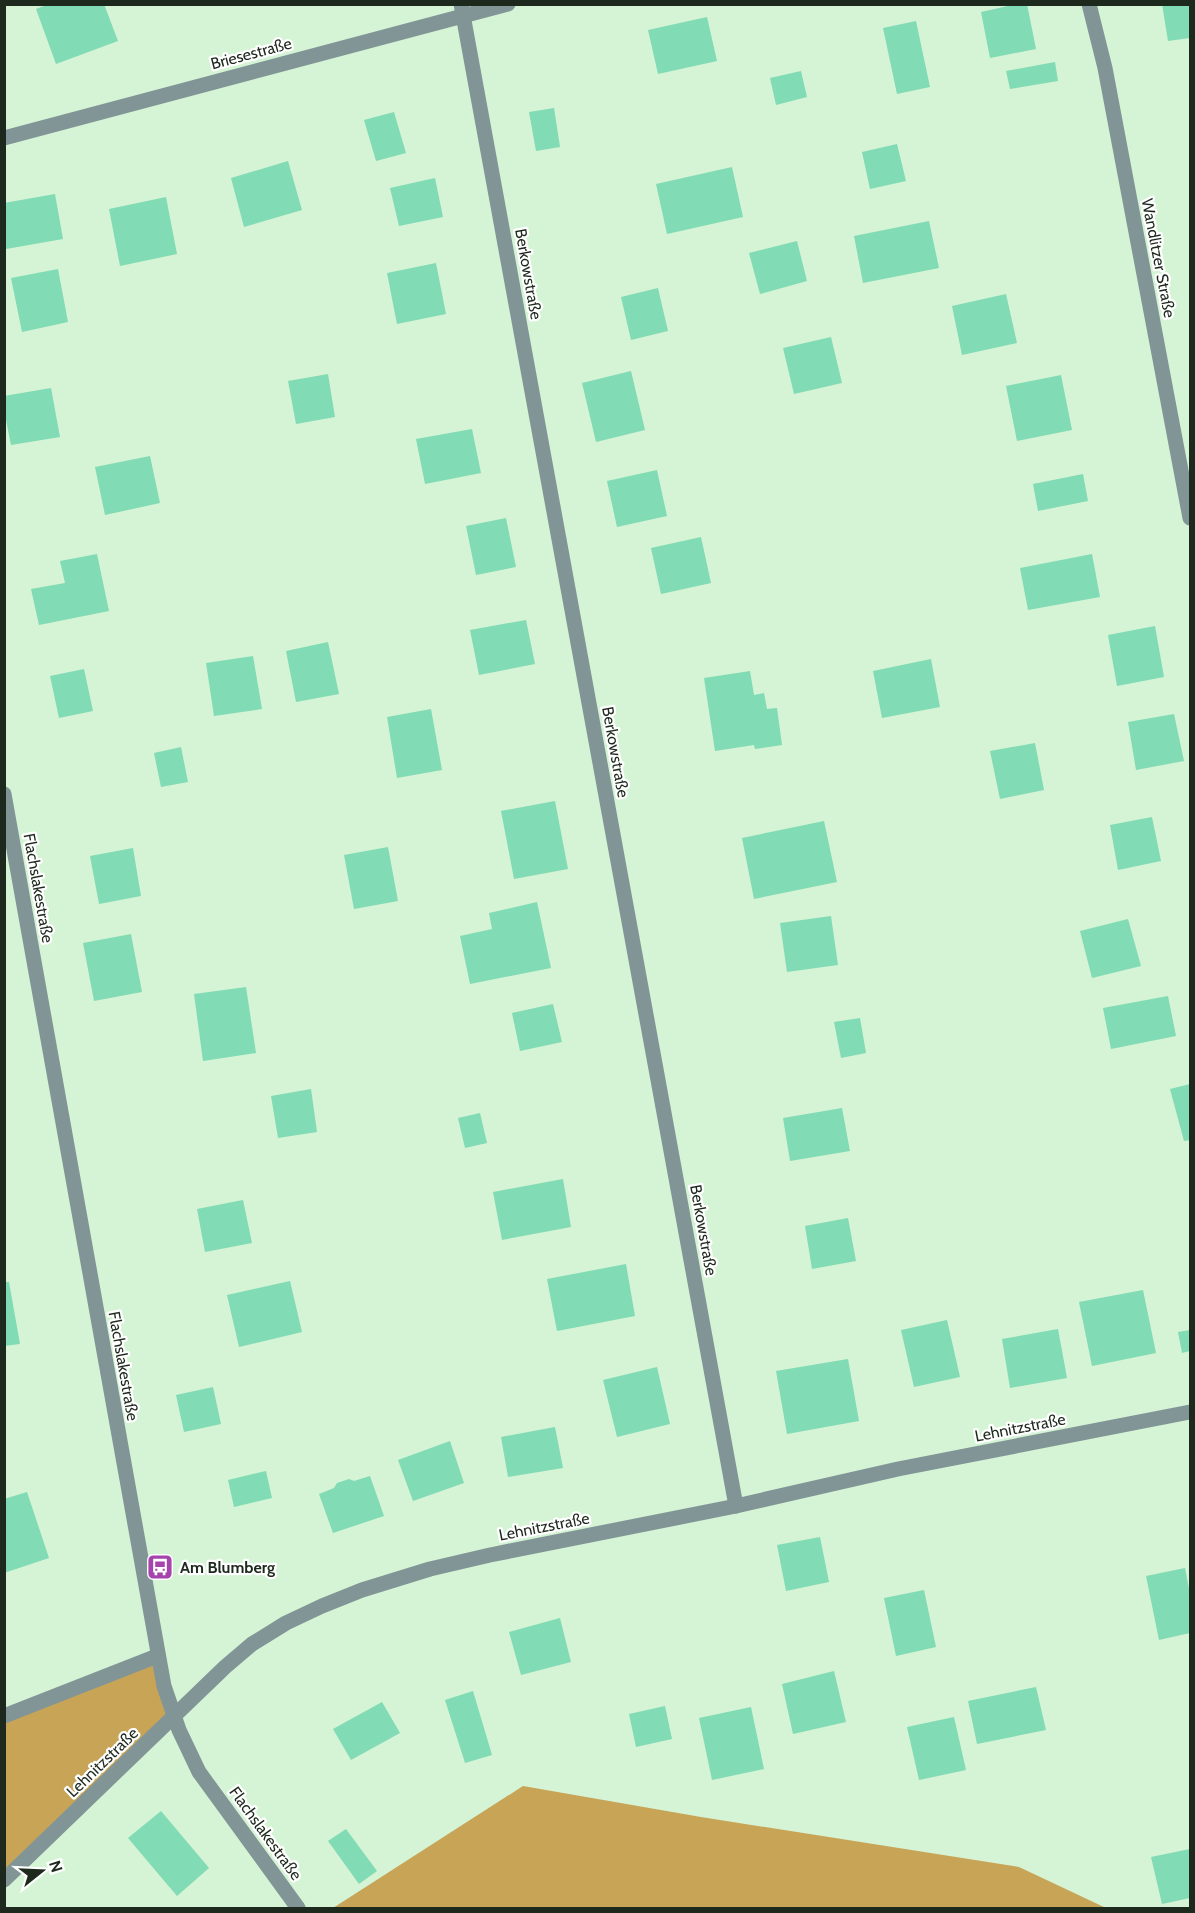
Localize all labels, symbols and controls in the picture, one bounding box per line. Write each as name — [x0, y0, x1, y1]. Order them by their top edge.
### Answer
street label: Briesestraße — [209, 34, 294, 73]
street label: Wandlitzer Straße — [1138, 197, 1179, 319]
street label: Berkowstraße — [511, 227, 546, 321]
street label: Berkowstraße — [598, 705, 633, 799]
street label: Flachslakestraße — [20, 832, 57, 944]
street label: Berkowstraße — [686, 1183, 721, 1277]
street label: Flachslakestraße — [105, 1310, 142, 1422]
street label: Lehnitzstraße — [973, 1409, 1067, 1446]
street label: Lehnitzstraße — [497, 1508, 591, 1545]
bus stop icon: Am Blumberg — [145, 1552, 175, 1582]
place label: Am Blumberg — [180, 1558, 275, 1577]
street label: Lehnitzstraße — [63, 1724, 142, 1801]
street label: Flachslakestraße — [225, 1783, 306, 1884]
north arrow — [12, 1841, 72, 1901]
text: N — [45, 1858, 67, 1875]

